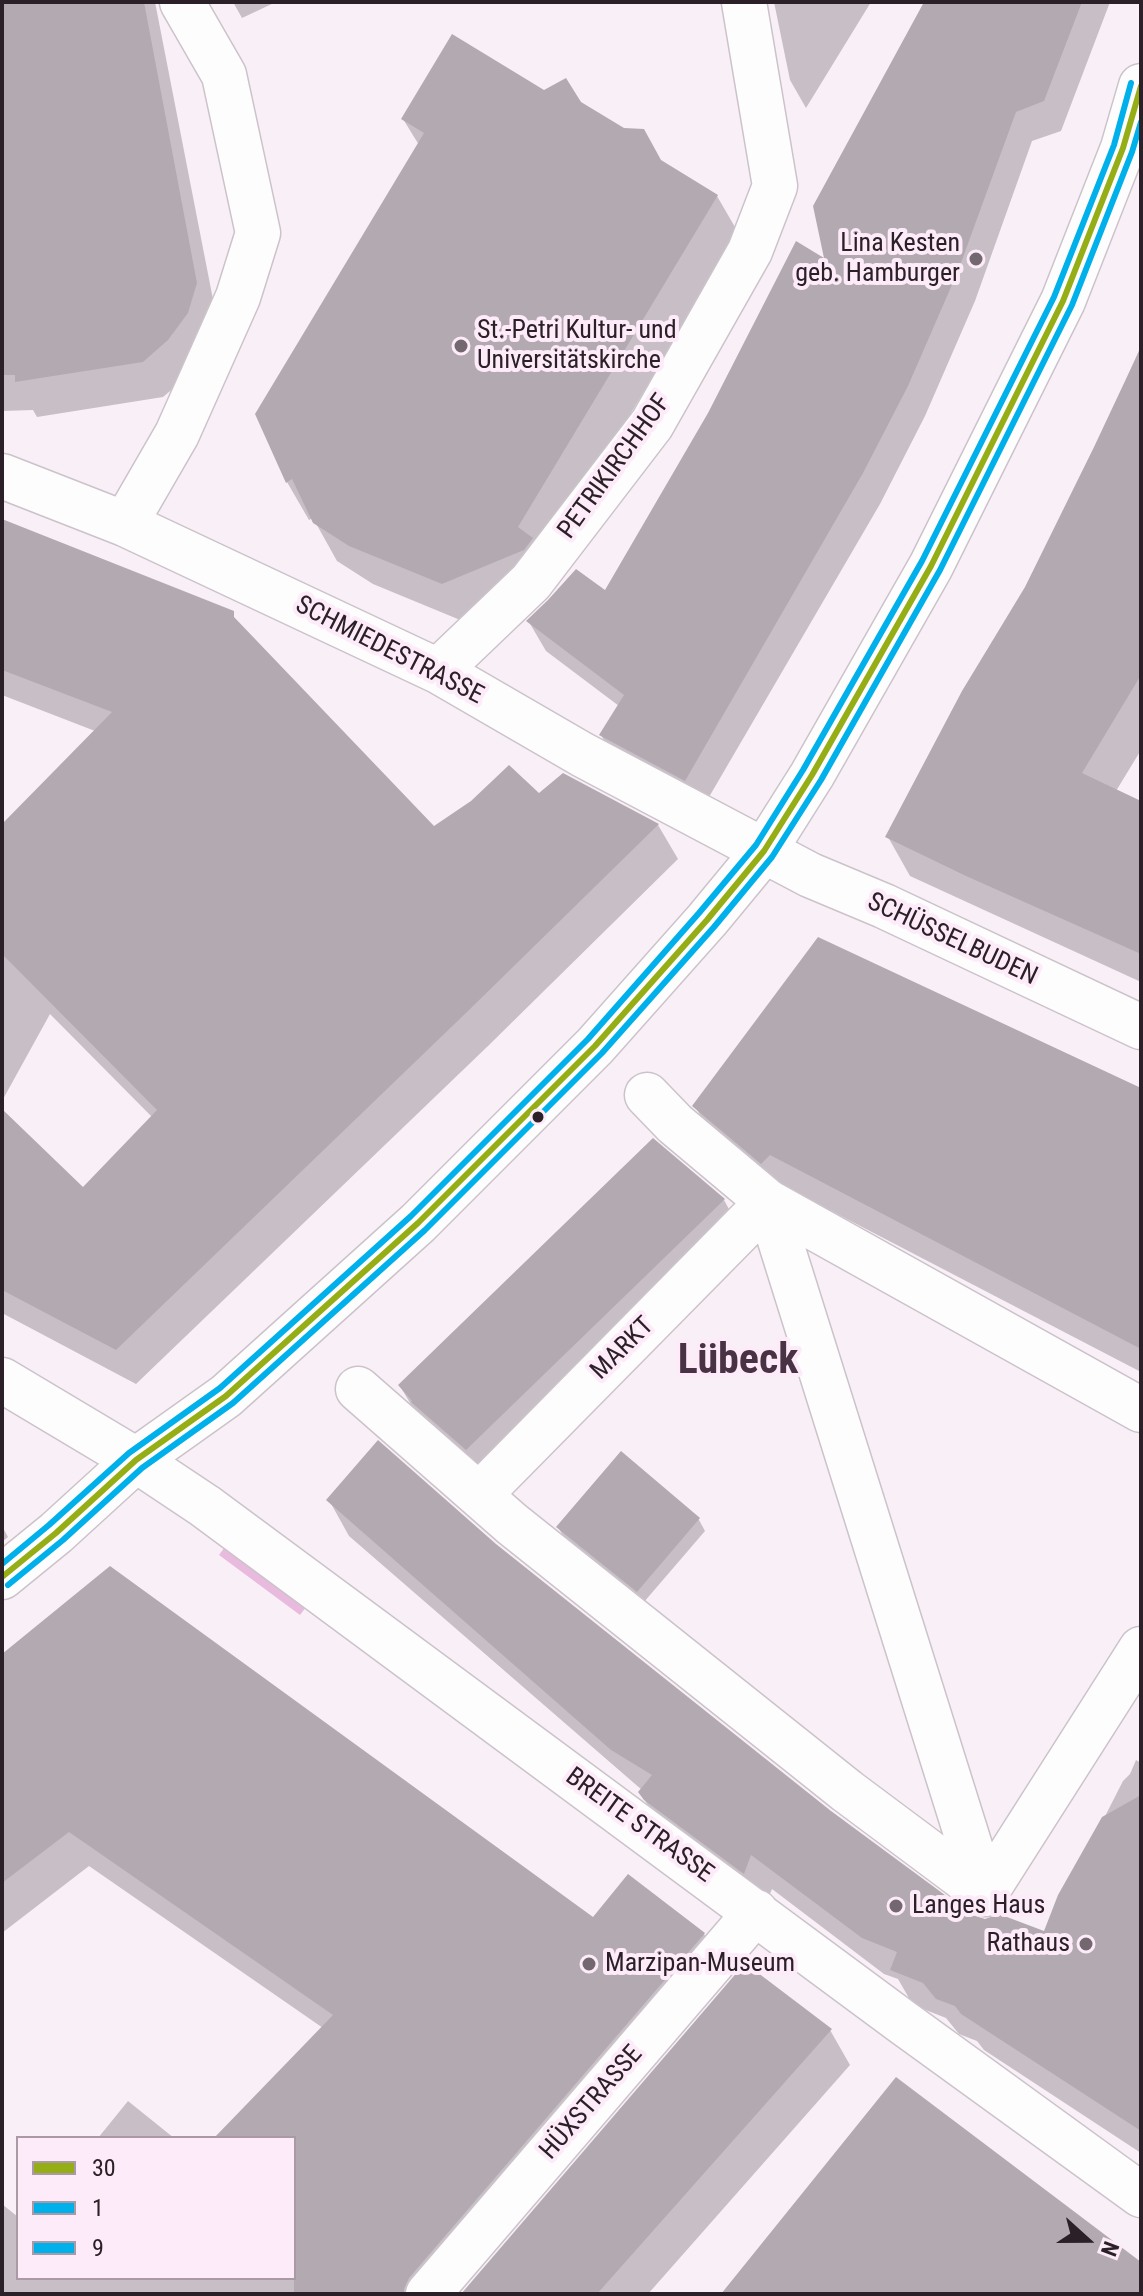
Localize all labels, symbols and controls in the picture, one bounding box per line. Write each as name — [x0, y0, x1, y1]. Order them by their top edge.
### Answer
place label: Lina Kesten geb. Hamburger — [795, 228, 960, 290]
marker: Lina Kesten geb. Hamburger — [967, 250, 985, 268]
place label: St.-Petri Kultur- und Universitätskirche — [477, 315, 677, 376]
marker: St.-Petri Kultur- und Universitätskirche — [452, 337, 470, 355]
street label: PETRIKIRCHHOF — [552, 389, 678, 545]
street label: SCHMIEDESTRASSE — [290, 590, 488, 712]
street label: SCHÜSSELBUDEN — [862, 887, 1042, 993]
unlabelled marker — [530, 1109, 546, 1125]
street label: MARKT — [585, 1311, 661, 1387]
district label: Lübeck — [678, 1337, 798, 1387]
street label: BREITE STRASSE — [559, 1762, 719, 1890]
place label: Langes Haus — [912, 1890, 1045, 1922]
marker: Langes Haus — [887, 1897, 905, 1915]
place label: Rathaus — [987, 1928, 1070, 1960]
marker: Rathaus — [1077, 1935, 1095, 1953]
place label: Marzipan-Museum — [605, 1948, 795, 1980]
marker: Marzipan-Museum — [580, 1955, 598, 1973]
street label: HÜXSTRASSE — [534, 2040, 650, 2166]
legend — [16, 2136, 296, 2280]
text: 30 — [92, 2154, 116, 2182]
text: 1 — [92, 2194, 104, 2222]
north arrow — [1047, 2200, 1127, 2280]
text: 9 — [92, 2234, 104, 2262]
text: N — [1096, 2238, 1124, 2260]

